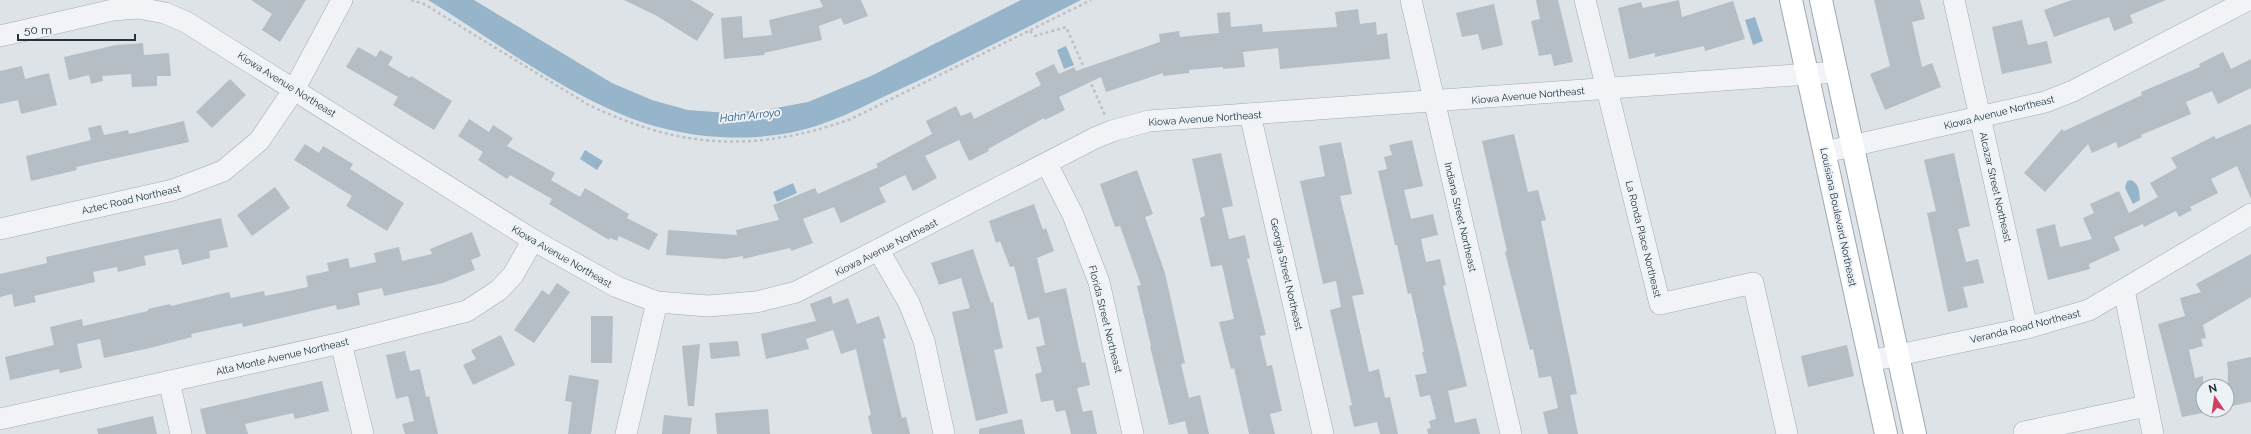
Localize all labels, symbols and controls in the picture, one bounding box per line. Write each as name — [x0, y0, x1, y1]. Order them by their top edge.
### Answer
scale bar — [18, 16, 135, 42]
text: 50 m — [24, 23, 52, 37]
street label: Kiowa Avenue Northeast — [236, 50, 338, 120]
street label: Kiowa Avenue Northeast — [1471, 85, 1586, 106]
street label: Kiowa Avenue Northeast — [1943, 93, 2056, 132]
water label: Hahn Arroyo — [719, 106, 781, 125]
street label: Kiowa Avenue Northeast — [1148, 109, 1263, 128]
street label: Alcazar Street Northeast — [1977, 131, 2014, 244]
street label: Louisiana Boulevard Northeast — [1818, 147, 1859, 288]
street label: Indiana Street Northeast — [1443, 161, 1479, 274]
street label: La Ronda Place Northeast — [1624, 179, 1664, 299]
street label: Aztec Road Northeast — [81, 183, 182, 216]
street label: Kiowa Avenue Northeast — [833, 216, 940, 278]
street label: Georgia Street Northeast — [1268, 217, 1305, 332]
street label: Kiowa Avenue Northeast — [510, 223, 614, 290]
street label: Florida Street Northeast — [1087, 264, 1124, 375]
street label: Veranda Road Northeast — [1969, 307, 2082, 346]
street label: Alta Monte Avenue Northeast — [215, 336, 350, 377]
north arrow — [2195, 378, 2235, 418]
text: N — [2207, 381, 2218, 396]

